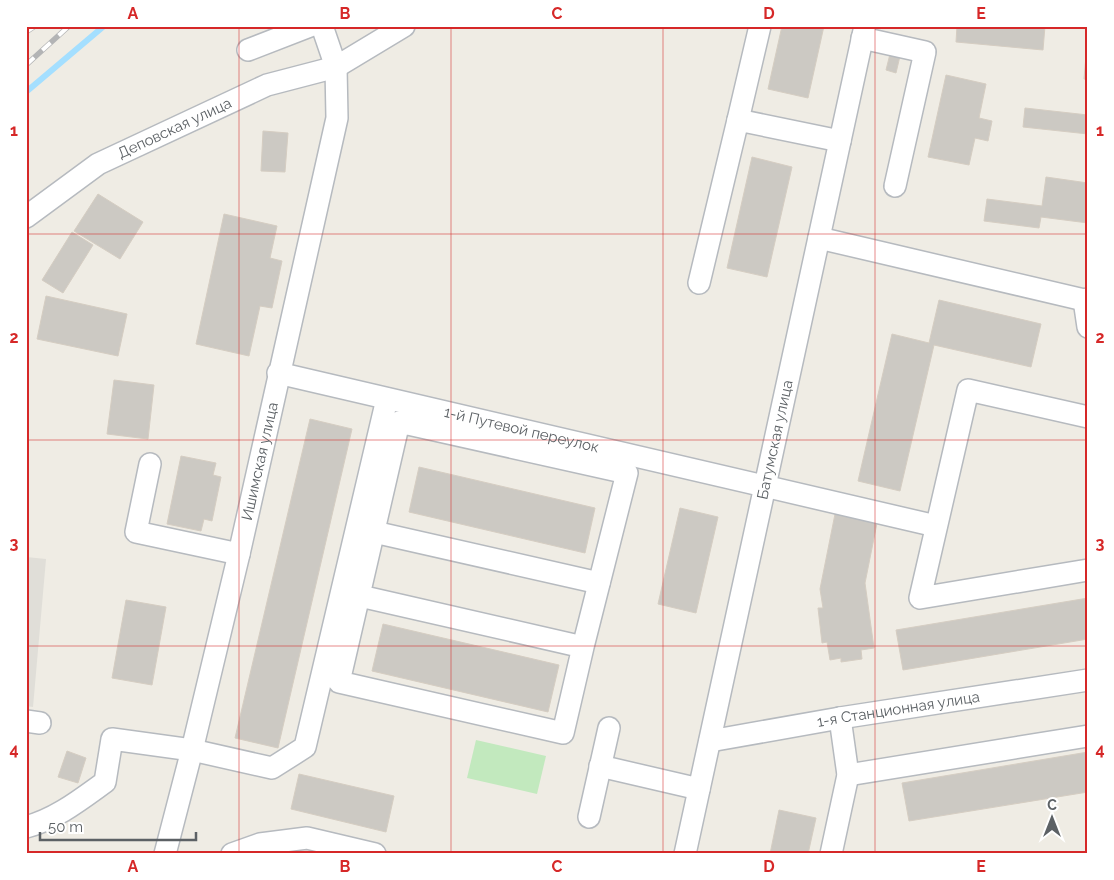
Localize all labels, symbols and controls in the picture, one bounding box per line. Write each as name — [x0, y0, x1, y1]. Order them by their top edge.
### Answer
text: A — [128, 4, 139, 23]
text: B — [340, 4, 351, 23]
text: C — [552, 4, 563, 23]
text: D — [763, 4, 775, 23]
text: E — [976, 4, 986, 23]
street label: Деповская улица — [115, 94, 234, 162]
text: 1 — [10, 121, 18, 140]
text: 1 — [1096, 121, 1104, 140]
text: 2 — [9, 328, 19, 347]
text: 2 — [1095, 328, 1105, 347]
street label: Батумская улица — [753, 378, 797, 501]
street label: Ишимская улица — [238, 400, 282, 522]
street label: 1-й Путевой переулок — [442, 403, 601, 456]
text: 3 — [10, 534, 19, 553]
text: 3 — [1096, 534, 1105, 553]
street label: 1-я Станционная улица — [816, 688, 981, 731]
text: 4 — [9, 740, 19, 759]
text: 4 — [1095, 740, 1105, 759]
north arrow — [1026, 792, 1076, 842]
text: С — [1047, 797, 1057, 813]
scale bar — [40, 810, 196, 842]
text: 50 m — [48, 818, 83, 836]
text: A — [128, 857, 139, 876]
text: B — [340, 857, 351, 876]
text: C — [552, 857, 563, 876]
text: D — [763, 857, 775, 876]
text: E — [976, 857, 986, 876]

